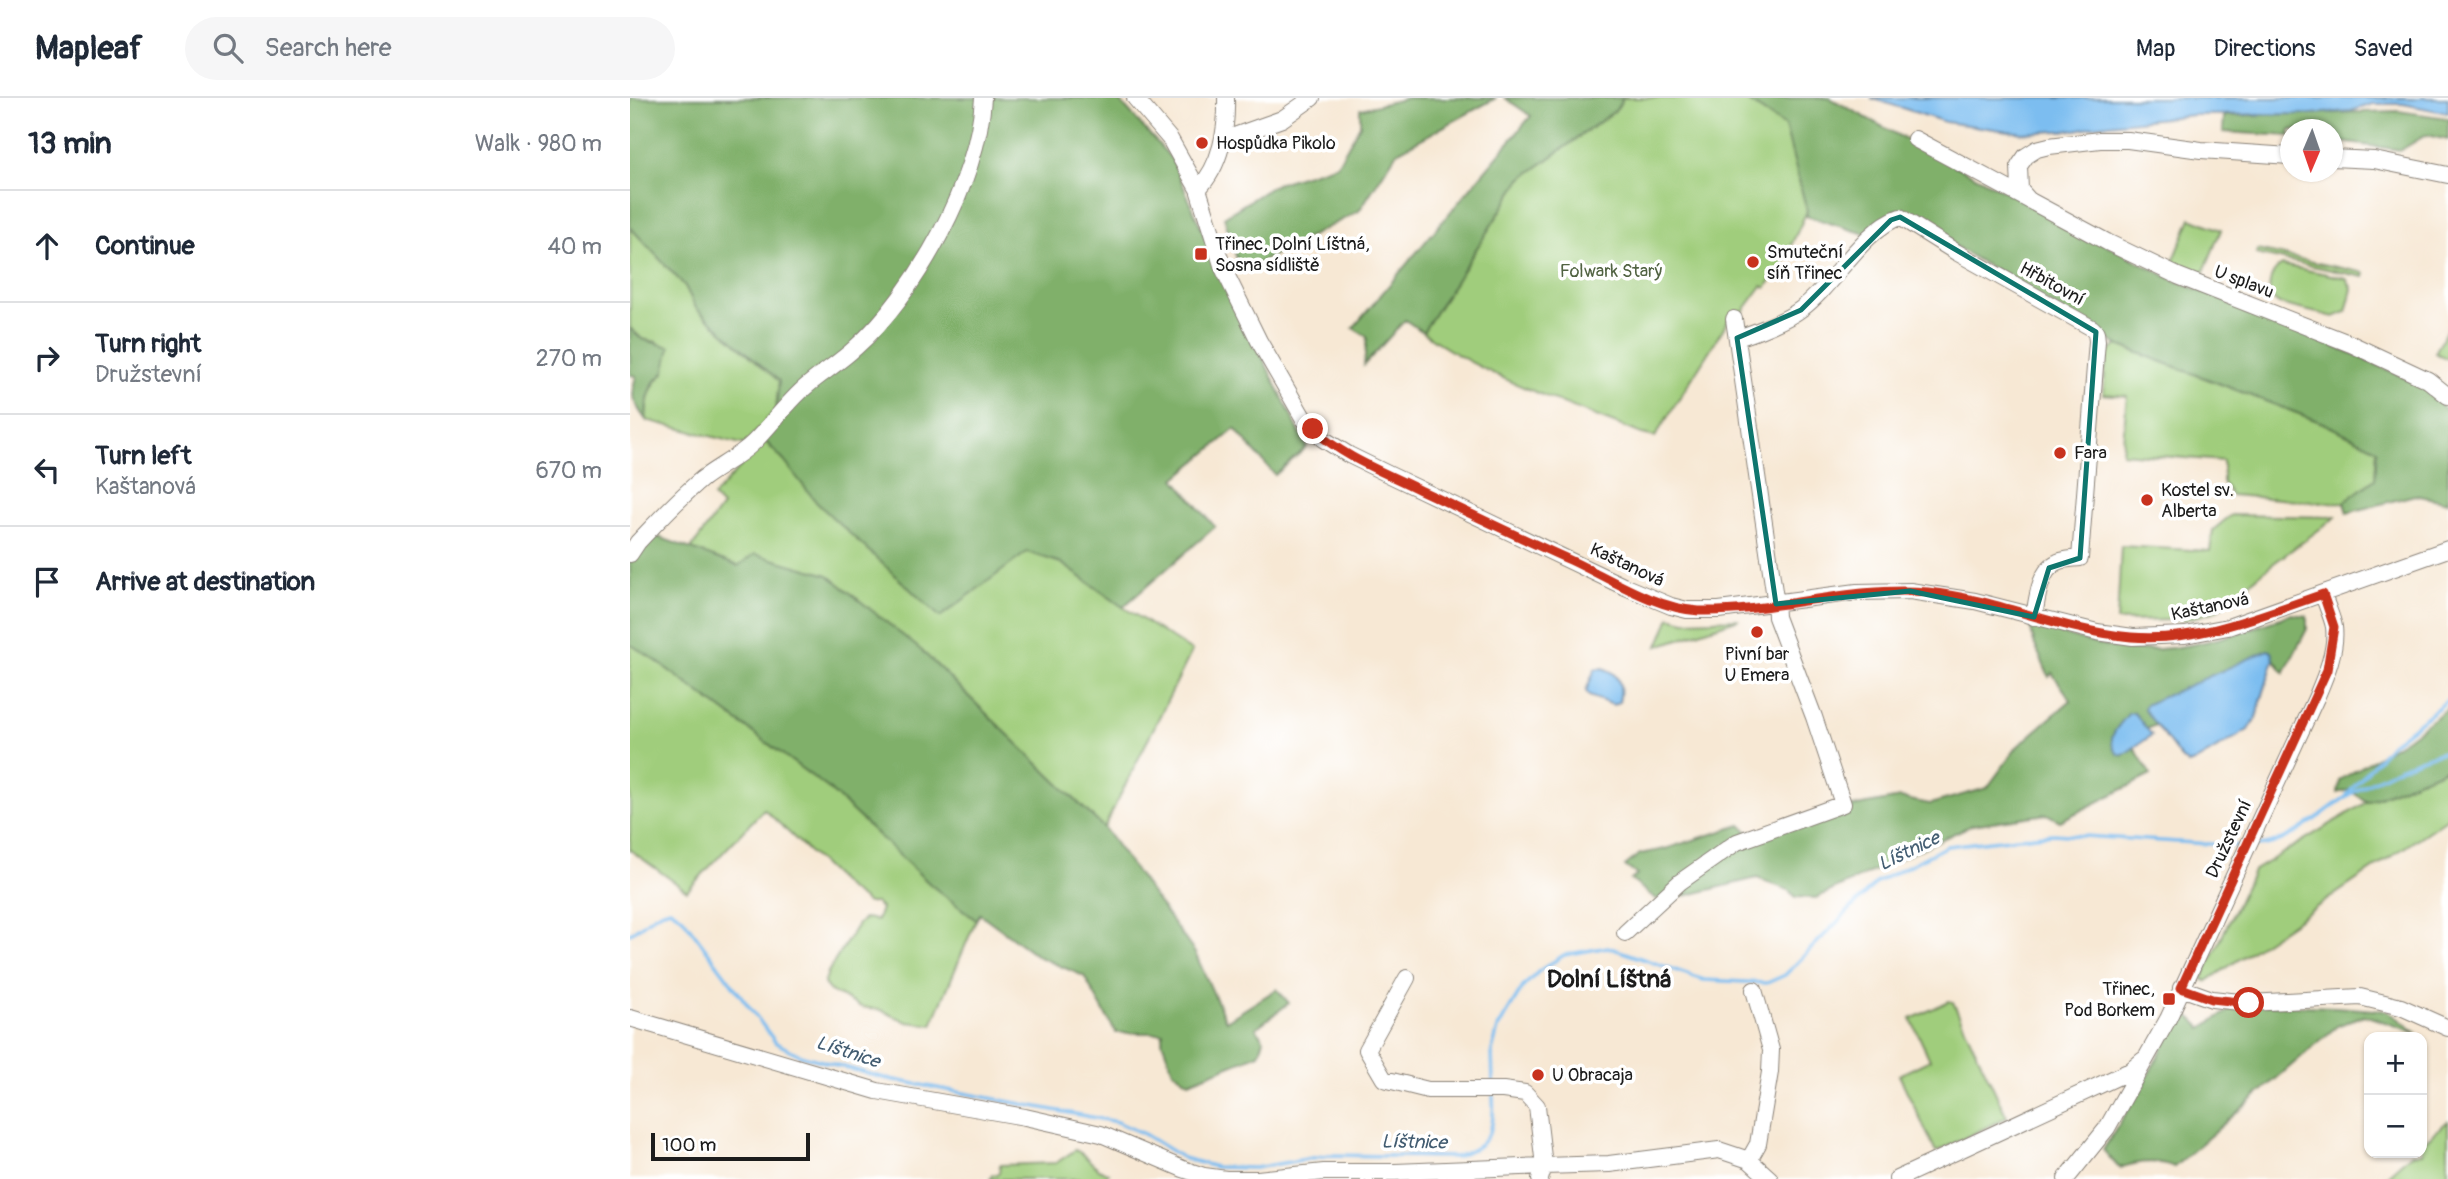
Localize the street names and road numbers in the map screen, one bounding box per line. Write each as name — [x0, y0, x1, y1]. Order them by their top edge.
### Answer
street label: Hřbitovní — [2016, 257, 2088, 311]
street label: U splavu — [2211, 260, 2277, 304]
street label: Kaštanová — [1586, 538, 1668, 592]
street label: Kaštanová — [2169, 588, 2251, 626]
street label: Družstevní — [2201, 796, 2257, 882]

